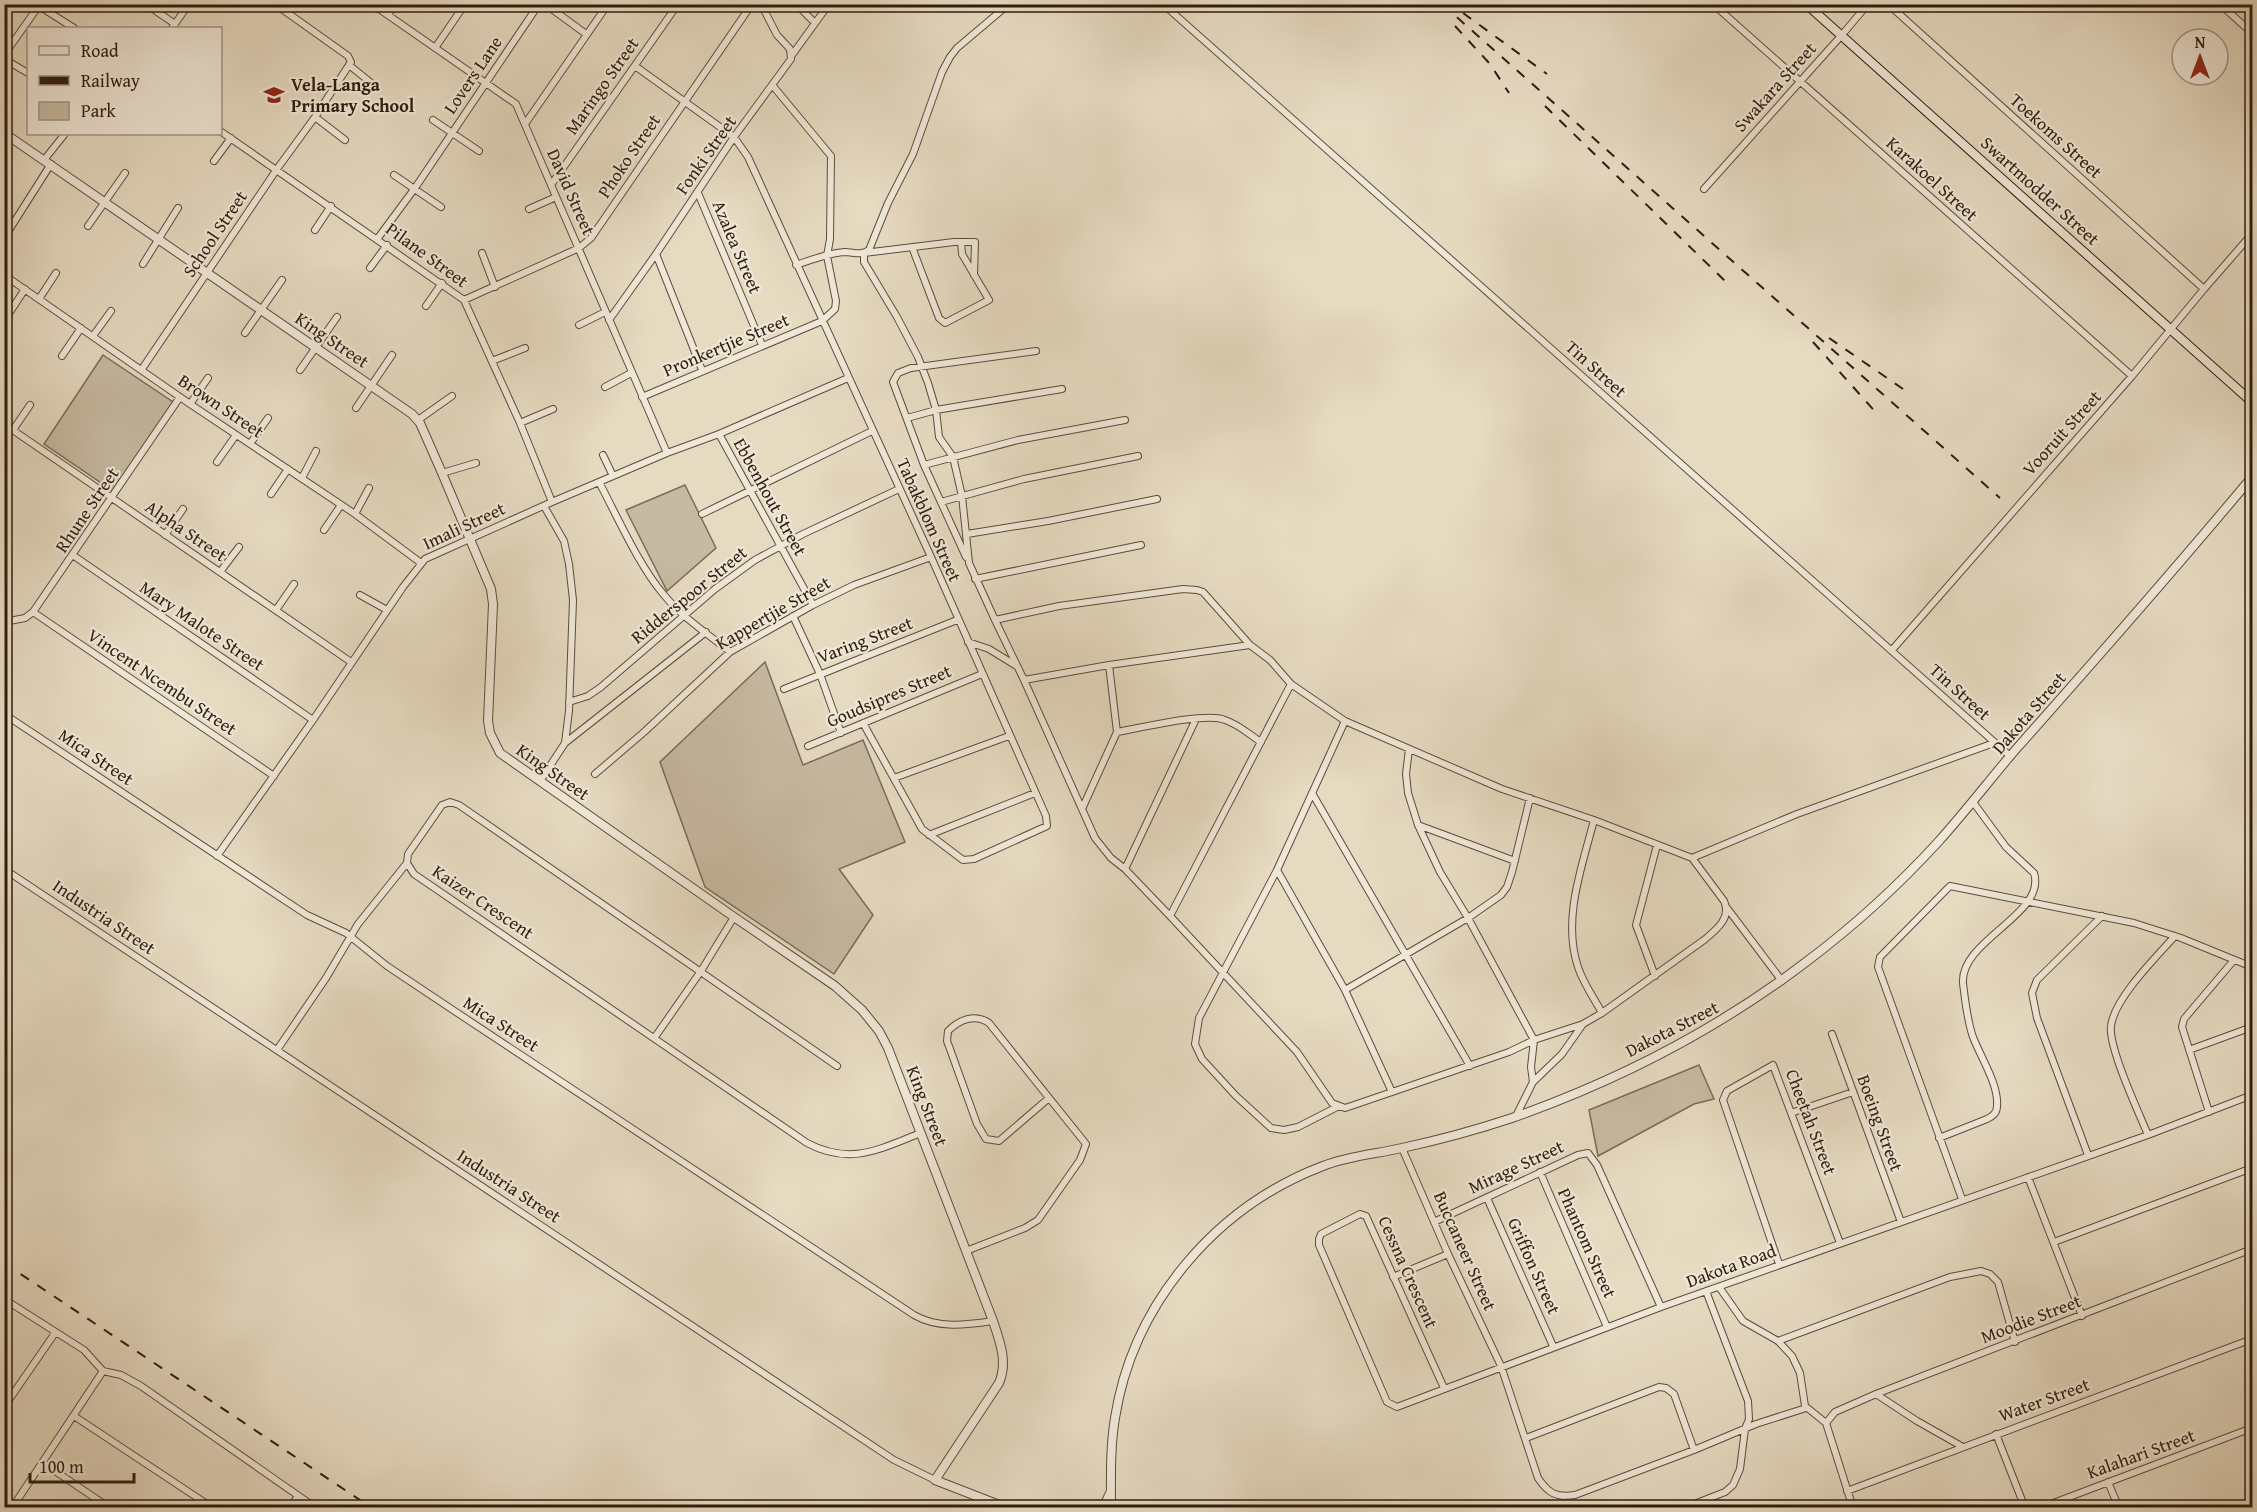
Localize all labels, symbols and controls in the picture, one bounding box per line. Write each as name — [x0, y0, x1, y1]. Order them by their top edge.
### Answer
legend — [27, 27, 222, 135]
north arrow — [2170, 27, 2230, 87]
street label: Lovers Lane — [437, 30, 509, 119]
text: N — [2195, 30, 2206, 54]
street label: Maringo Street — [558, 31, 646, 140]
street label: Swakara Street — [1727, 35, 1823, 138]
text: Road — [81, 37, 119, 64]
text: Railway — [81, 67, 140, 94]
place label: Vela-Langa Primary School — [291, 71, 415, 119]
school or university icon: Vela-Langa Primary School — [262, 83, 286, 107]
street label: Toekoms Street — [2004, 87, 2109, 185]
text: Park — [81, 97, 117, 124]
street label: Phoko Street — [590, 108, 667, 203]
street label: Fonki Street — [668, 109, 743, 200]
street label: Karakoel Street — [1880, 130, 1985, 228]
street label: Swartmodder Street — [1975, 130, 2106, 252]
street label: David Street — [540, 144, 603, 240]
street label: School Street — [176, 184, 254, 283]
street label: Azalea Street — [706, 196, 769, 298]
street label: Pilane Street — [380, 215, 475, 294]
street label: King Street — [290, 305, 375, 375]
street label: Pronkertjie Street — [658, 305, 794, 383]
street label: Tin Street — [1560, 334, 1634, 404]
street label: Brown Street — [173, 367, 270, 445]
street label: Vooruit Street — [2016, 383, 2108, 482]
street label: Ebbenhout Street — [727, 433, 814, 561]
street label: Tabakblom Street — [890, 454, 969, 586]
street label: Rhune Street — [48, 461, 126, 558]
street label: Alpha Street — [140, 493, 233, 568]
street label: Imali Street — [418, 494, 510, 556]
street label: Ridderspoor Street — [625, 539, 753, 650]
street label: Kappertjie Street — [710, 568, 836, 656]
street label: Mary Malote Street — [134, 574, 271, 678]
street label: Varing Street — [813, 609, 917, 670]
street label: Vincent Ncembu Street — [82, 621, 243, 742]
street label: Goudsipres Street — [822, 657, 956, 734]
street label: Tin Street — [1924, 657, 1998, 727]
street label: Dakota Street — [1985, 665, 2073, 760]
street label: Mica Street — [53, 721, 140, 792]
street label: King Street — [511, 736, 596, 807]
street label: Kaizer Crescent — [427, 858, 540, 946]
street label: Industria Street — [47, 872, 162, 961]
street label: Mica Street — [458, 989, 545, 1059]
street label: Dakota Street — [1620, 993, 1724, 1064]
street label: King Street — [900, 1062, 955, 1151]
street label: Cheetah Street — [1779, 1065, 1844, 1179]
street label: Boeing Street — [1850, 1071, 1911, 1176]
street label: Mirage Street — [1464, 1132, 1569, 1200]
street label: Industria Street — [452, 1142, 567, 1230]
street label: Phantom Street — [1551, 1183, 1624, 1303]
street label: Buccaneer Street — [1427, 1187, 1504, 1315]
street label: Cessna Crescent — [1372, 1211, 1446, 1333]
street label: Griffon Street — [1501, 1213, 1568, 1319]
street label: Dakota Road — [1682, 1237, 1780, 1294]
street label: Moodie Street — [1977, 1287, 2086, 1350]
street label: Water Street — [1995, 1370, 2094, 1428]
street label: Kalahari Street — [2083, 1421, 2199, 1486]
scale bar — [30, 1446, 134, 1484]
text: 100 m — [39, 1453, 84, 1480]

